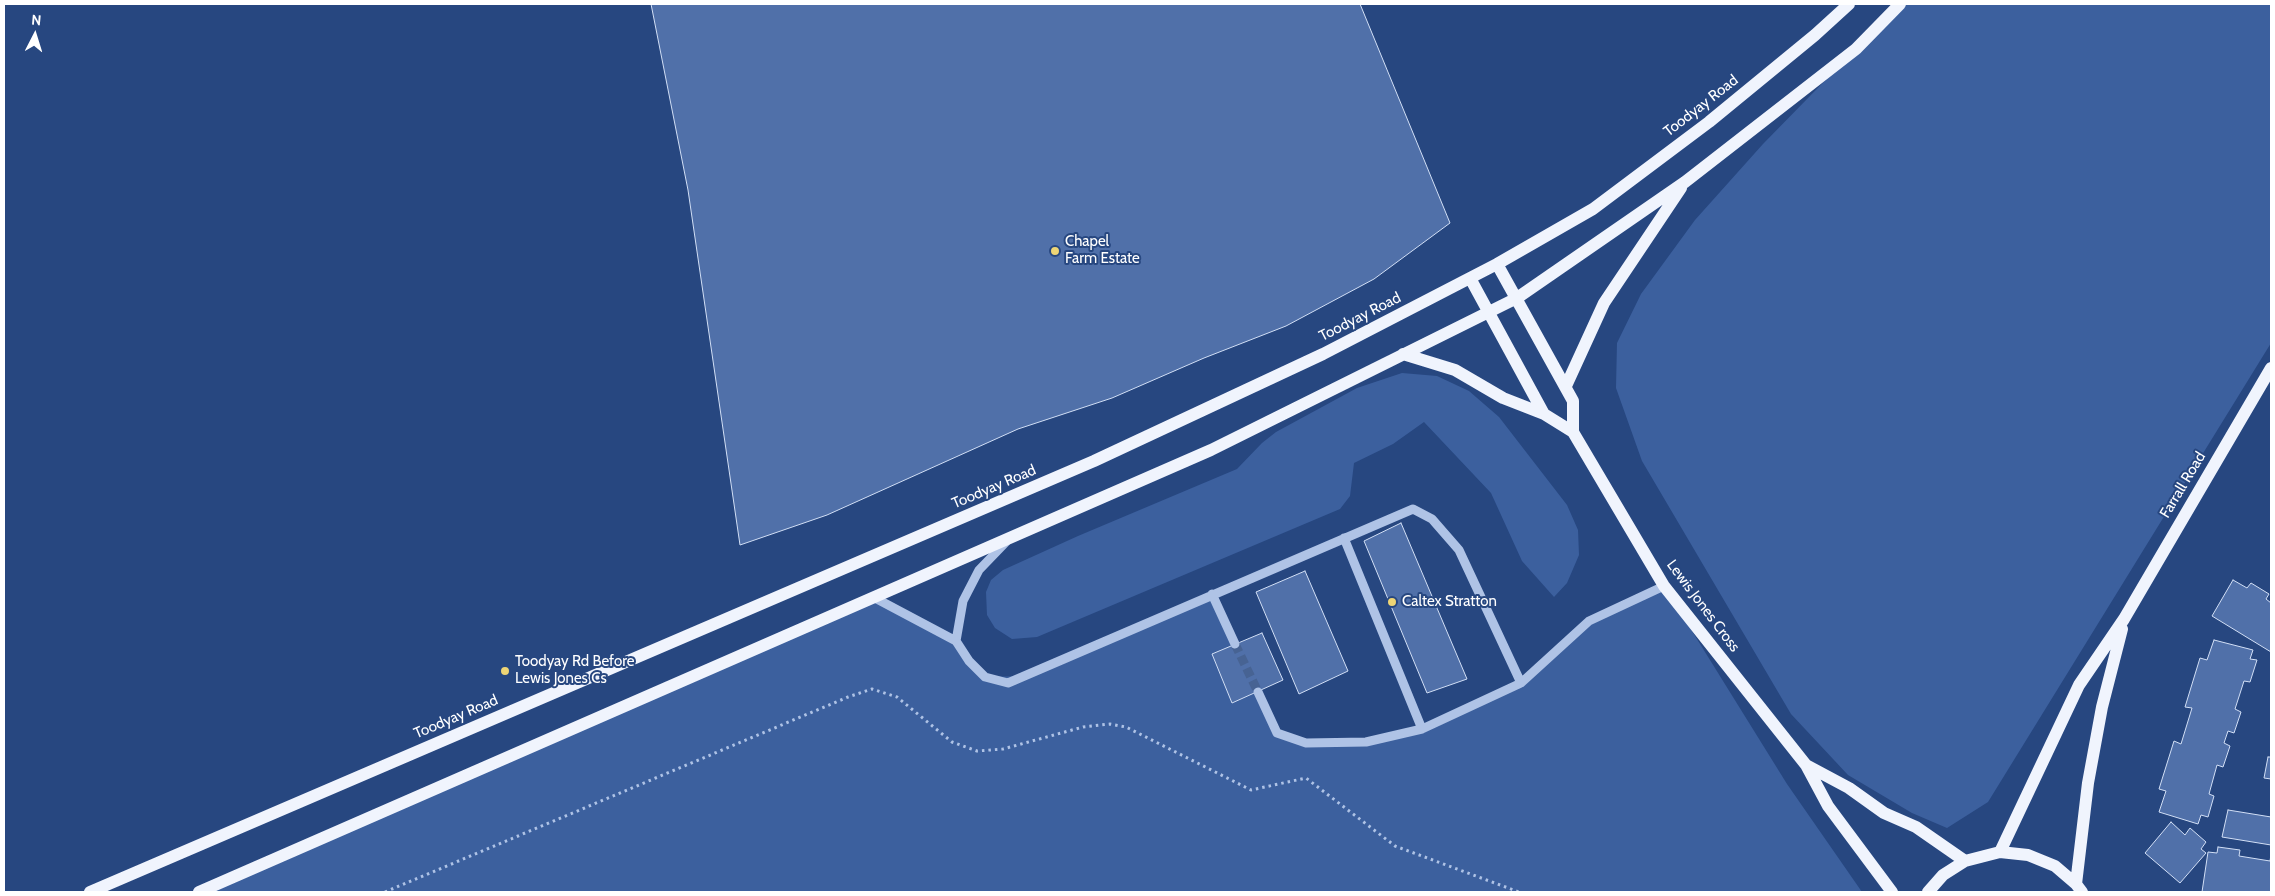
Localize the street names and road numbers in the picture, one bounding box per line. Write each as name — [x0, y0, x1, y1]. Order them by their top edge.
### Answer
street label: Toodyay Road — [1660, 71, 1742, 141]
street label: Toodyay Road — [1316, 289, 1404, 345]
street label: Farrall Road — [2156, 449, 2210, 521]
street label: Toodyay Road — [949, 461, 1039, 513]
street label: Lewis Jones Cross — [1663, 556, 1743, 656]
street label: Toodyay Road — [411, 691, 501, 743]

